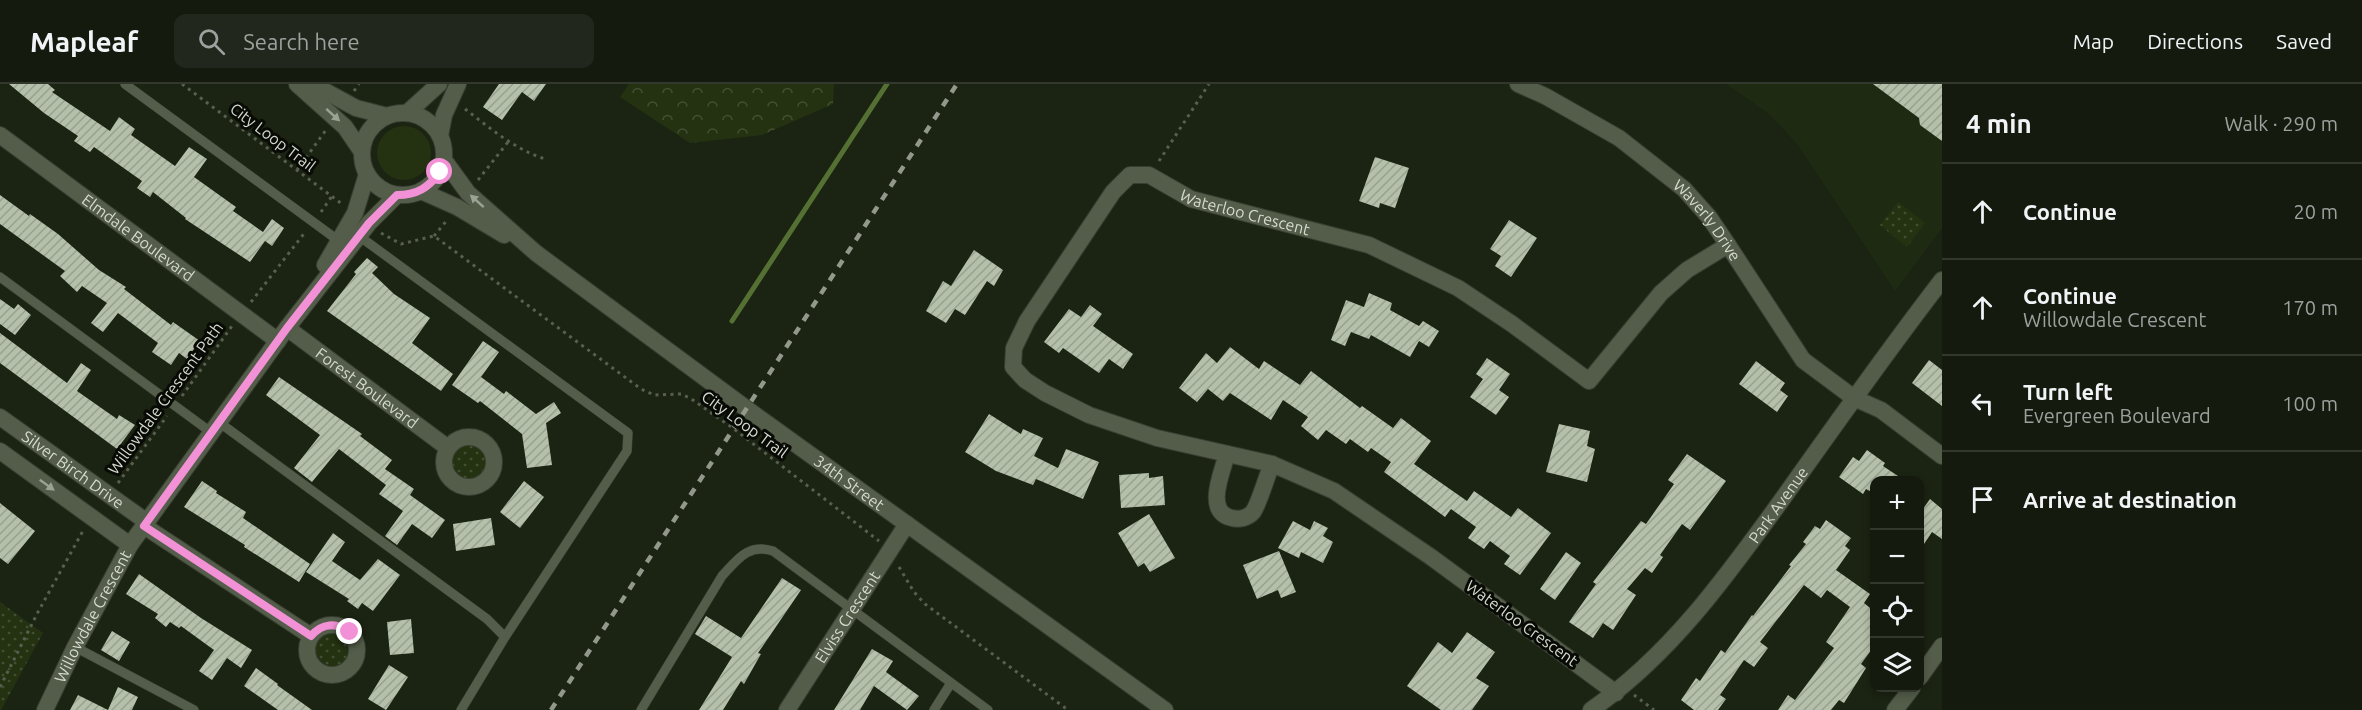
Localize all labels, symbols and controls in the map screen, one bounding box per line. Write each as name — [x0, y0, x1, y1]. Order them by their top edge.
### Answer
search box — [174, 14, 594, 68]
icon: search — [195, 25, 228, 58]
text: Mapleaf — [30, 26, 138, 57]
text: Search here — [243, 29, 360, 54]
text: Map — [2073, 29, 2114, 53]
text: Directions — [2147, 29, 2243, 53]
text: Saved — [2276, 29, 2332, 53]
street label: City Loop Trail — [227, 99, 319, 175]
one-way arrow — [325, 108, 340, 122]
text: 4 min — [1966, 109, 2032, 138]
text: Walk · 290 m — [2225, 112, 2338, 135]
route start — [426, 158, 452, 184]
street label: Waverly Drive — [1670, 175, 1745, 264]
street label: Waterloo Crescent — [1177, 186, 1313, 239]
street label: Elmdale Boulevard — [79, 190, 198, 285]
one-way arrow — [470, 195, 485, 208]
icon: ahead — [1966, 195, 1999, 228]
text: Continue — [2023, 199, 2117, 224]
text: 20 m — [2294, 200, 2338, 223]
text: Continue — [2023, 283, 2117, 308]
icon: ahead — [1966, 291, 1999, 324]
text: 170 m — [2282, 296, 2338, 319]
text: Willowdale Crescent — [2023, 308, 2206, 331]
street label: Willowdale Crescent Path — [104, 319, 226, 477]
street label: Forest Boulevard — [313, 344, 422, 432]
text: Turn left — [2023, 379, 2113, 404]
street label: City Loop Trail — [698, 387, 792, 461]
icon: left — [1966, 387, 1999, 420]
text: 100 m — [2282, 392, 2338, 415]
text: Evergreen Boulevard — [2023, 404, 2211, 427]
street label: Silver Birch Drive — [19, 427, 128, 512]
street label: 34th Street — [811, 451, 888, 514]
street label: Park Avenue — [1745, 463, 1811, 546]
map controls — [1870, 476, 1924, 692]
button: + — [1870, 476, 1924, 530]
one-way arrow — [39, 479, 55, 491]
icon: arrive — [1966, 483, 1999, 516]
text: Arrive at destination — [2023, 487, 2237, 512]
button: − — [1870, 530, 1924, 584]
street label: Willowdale Crescent — [50, 546, 135, 685]
street label: Elviss Crescent — [811, 567, 884, 666]
street label: Waterloo Crescent — [1463, 576, 1582, 670]
button: locate — [1870, 584, 1924, 638]
route end — [336, 618, 362, 644]
button: layers — [1870, 638, 1924, 692]

